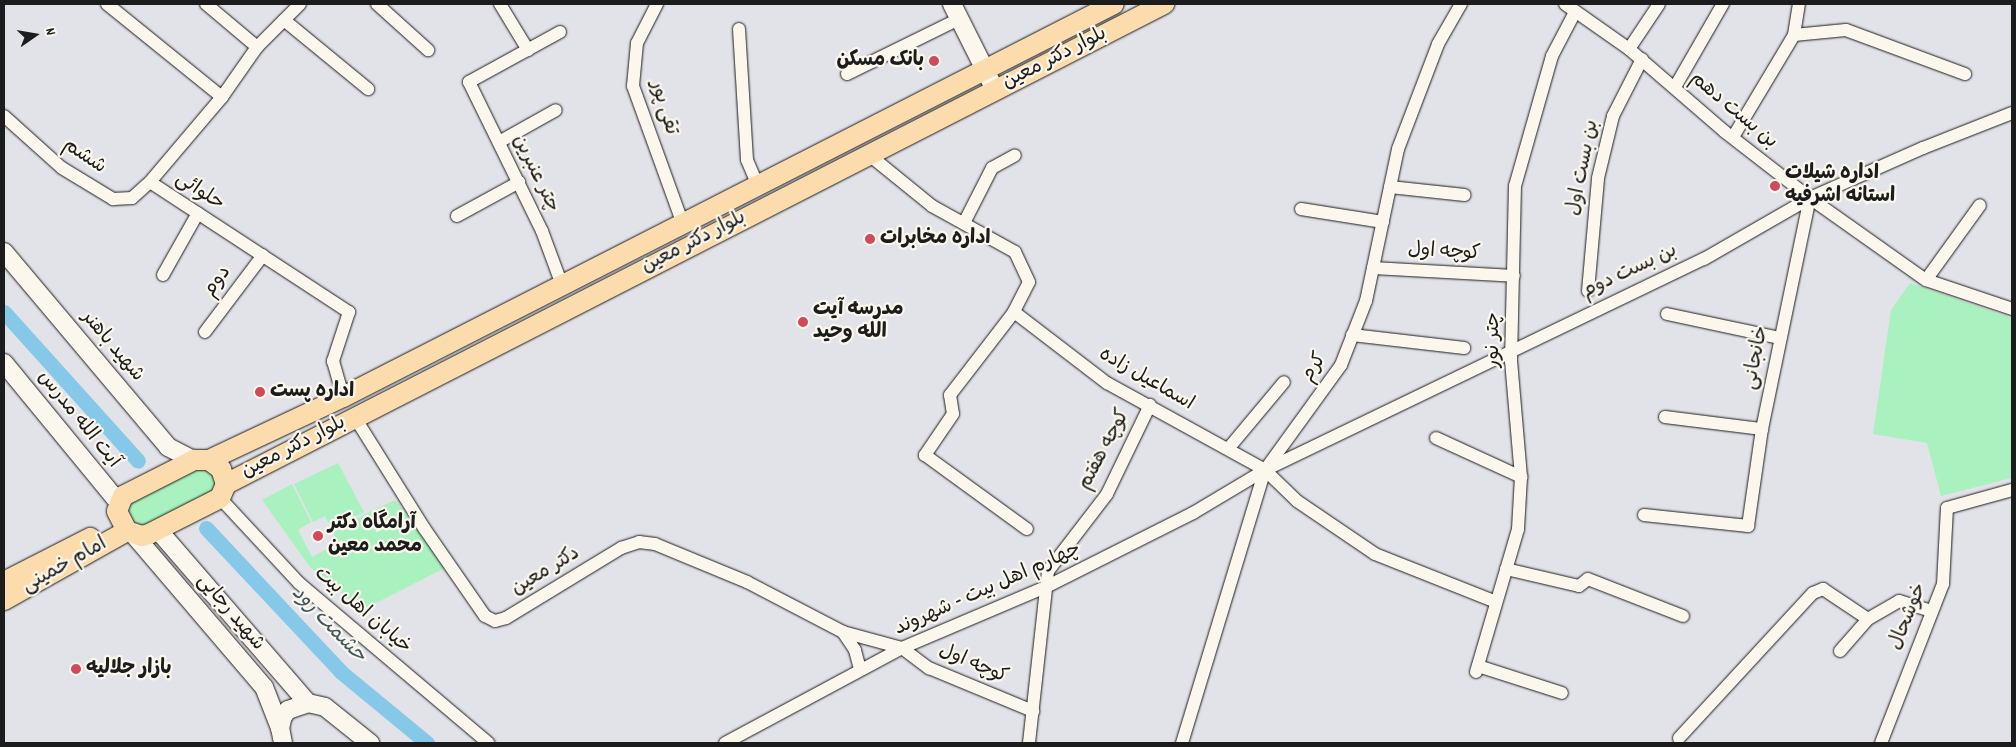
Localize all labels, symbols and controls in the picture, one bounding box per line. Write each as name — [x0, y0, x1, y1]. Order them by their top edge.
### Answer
north arrow — [10, 10, 60, 60]
street label: بلوار دکتر معین — [999, 22, 1111, 96]
text: N — [39, 26, 60, 37]
place label: بانک مسکن — [836, 49, 924, 73]
marker: بانک مسکن — [928, 55, 940, 67]
street label: بن بست دهم — [1684, 67, 1782, 155]
street label: تقی پور — [643, 78, 683, 138]
street label: بن بست اول — [1563, 118, 1605, 218]
street label: چتر عنبرین — [506, 131, 564, 217]
street label: ششم — [58, 134, 110, 180]
place label: اداره شیلات استانه اشرفیه — [1785, 163, 1895, 210]
street label: حلوائی — [170, 168, 228, 216]
marker: اداره شیلات استانه اشرفیه — [1769, 180, 1781, 192]
street label: بلوار دکتر معین — [638, 206, 750, 280]
place label: اداره مخابرات — [880, 227, 990, 251]
marker: اداره مخابرات — [864, 233, 876, 245]
street label: کوچه اول — [1407, 239, 1481, 267]
street label: بن بست دوم — [1579, 240, 1681, 304]
street label: دوم — [199, 262, 237, 302]
place label: مدرسه آیت الله وحید — [813, 299, 904, 346]
street label: شهید باهنر — [75, 307, 149, 387]
street label: چتر نور — [1482, 312, 1506, 368]
marker: مدرسه آیت الله وحید — [797, 316, 809, 328]
street label: خانجانی — [1739, 324, 1775, 392]
street label: اسماعیل زاده — [1094, 343, 1198, 417]
street label: کرم — [1297, 349, 1333, 387]
street label: آیت الله مدرس — [31, 366, 125, 474]
place label: اداره پست — [270, 380, 354, 404]
marker: اداره پست — [254, 386, 266, 398]
street label: کوچه هفتم — [1074, 405, 1136, 495]
street label: بلوار دکتر معین — [238, 411, 350, 485]
place label: آرامگاه دکتر محمد معین — [328, 512, 422, 559]
marker: آرامگاه دکتر محمد معین — [312, 530, 324, 542]
street label: امام خمینی — [18, 533, 112, 599]
street label: چهارم اهل بیت - شهروند — [891, 538, 1085, 642]
street label: دکتر معین — [507, 542, 585, 602]
street label: خیابان اهل بیت — [308, 562, 416, 660]
street label: شهید رجایی — [191, 570, 269, 656]
street label: خوشحال — [1885, 580, 1933, 654]
water label: حشمت رود — [285, 581, 371, 669]
street label: کوچه اول — [935, 640, 1011, 690]
place label: بازار جلالیه — [86, 657, 172, 681]
marker: بازار جلالیه — [70, 663, 82, 675]

